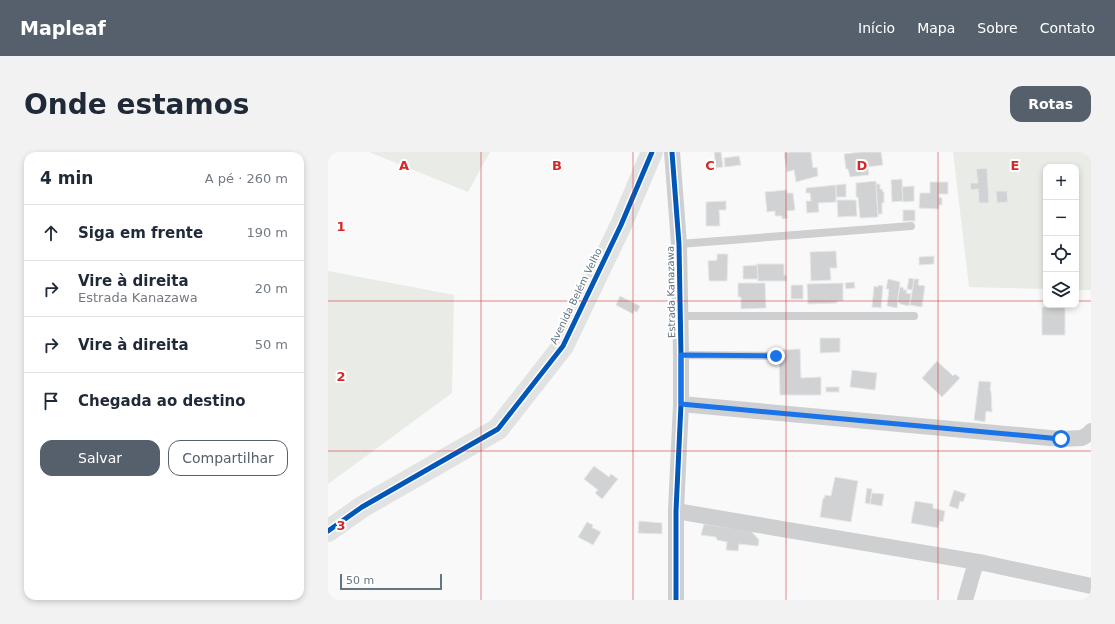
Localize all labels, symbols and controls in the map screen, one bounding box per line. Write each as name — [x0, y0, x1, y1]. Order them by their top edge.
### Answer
text: Mapleaf — [20, 17, 106, 39]
text: Início — [858, 20, 895, 36]
text: Mapa — [917, 20, 955, 36]
text: Sobre — [977, 20, 1018, 36]
text: Contato — [1040, 20, 1095, 36]
button: Rotas — [1010, 86, 1091, 122]
text: Onde estamos — [24, 88, 250, 121]
text: A — [399, 158, 409, 173]
text: B — [552, 158, 562, 173]
text: C — [705, 158, 715, 173]
text: D — [857, 158, 868, 173]
text: E — [1011, 158, 1019, 173]
map controls — [1043, 164, 1079, 308]
button: + — [1043, 164, 1079, 200]
text: 4 min — [40, 168, 93, 188]
text: A pé · 260 m — [205, 171, 288, 186]
button: − — [1043, 200, 1079, 236]
text: 1 — [336, 219, 346, 234]
icon: ahead — [40, 222, 62, 244]
text: Siga em frente — [78, 224, 203, 242]
text: 190 m — [246, 225, 288, 240]
button: locate — [1043, 236, 1079, 272]
street label: Avenida Belém Velho — [548, 246, 604, 346]
street label: Estrada Kanazawa — [665, 246, 677, 338]
text: Vire à direita — [78, 272, 189, 290]
button: layers — [1043, 272, 1079, 308]
icon: right — [40, 278, 62, 300]
text: 20 m — [255, 281, 288, 296]
text: Estrada Kanazawa — [78, 290, 198, 305]
icon: right — [40, 334, 62, 356]
text: Vire à direita — [78, 336, 189, 354]
text: 50 m — [255, 337, 288, 352]
route end — [767, 347, 785, 365]
text: 2 — [336, 369, 346, 384]
icon: arrive — [40, 390, 62, 412]
text: Chegada ao destino — [78, 392, 246, 410]
route start — [1052, 430, 1070, 448]
button: Salvar — [40, 440, 160, 476]
button: Compartilhar — [168, 440, 288, 476]
text: 3 — [336, 518, 346, 533]
scale bar — [340, 572, 442, 591]
text: 50 m — [346, 574, 374, 587]

